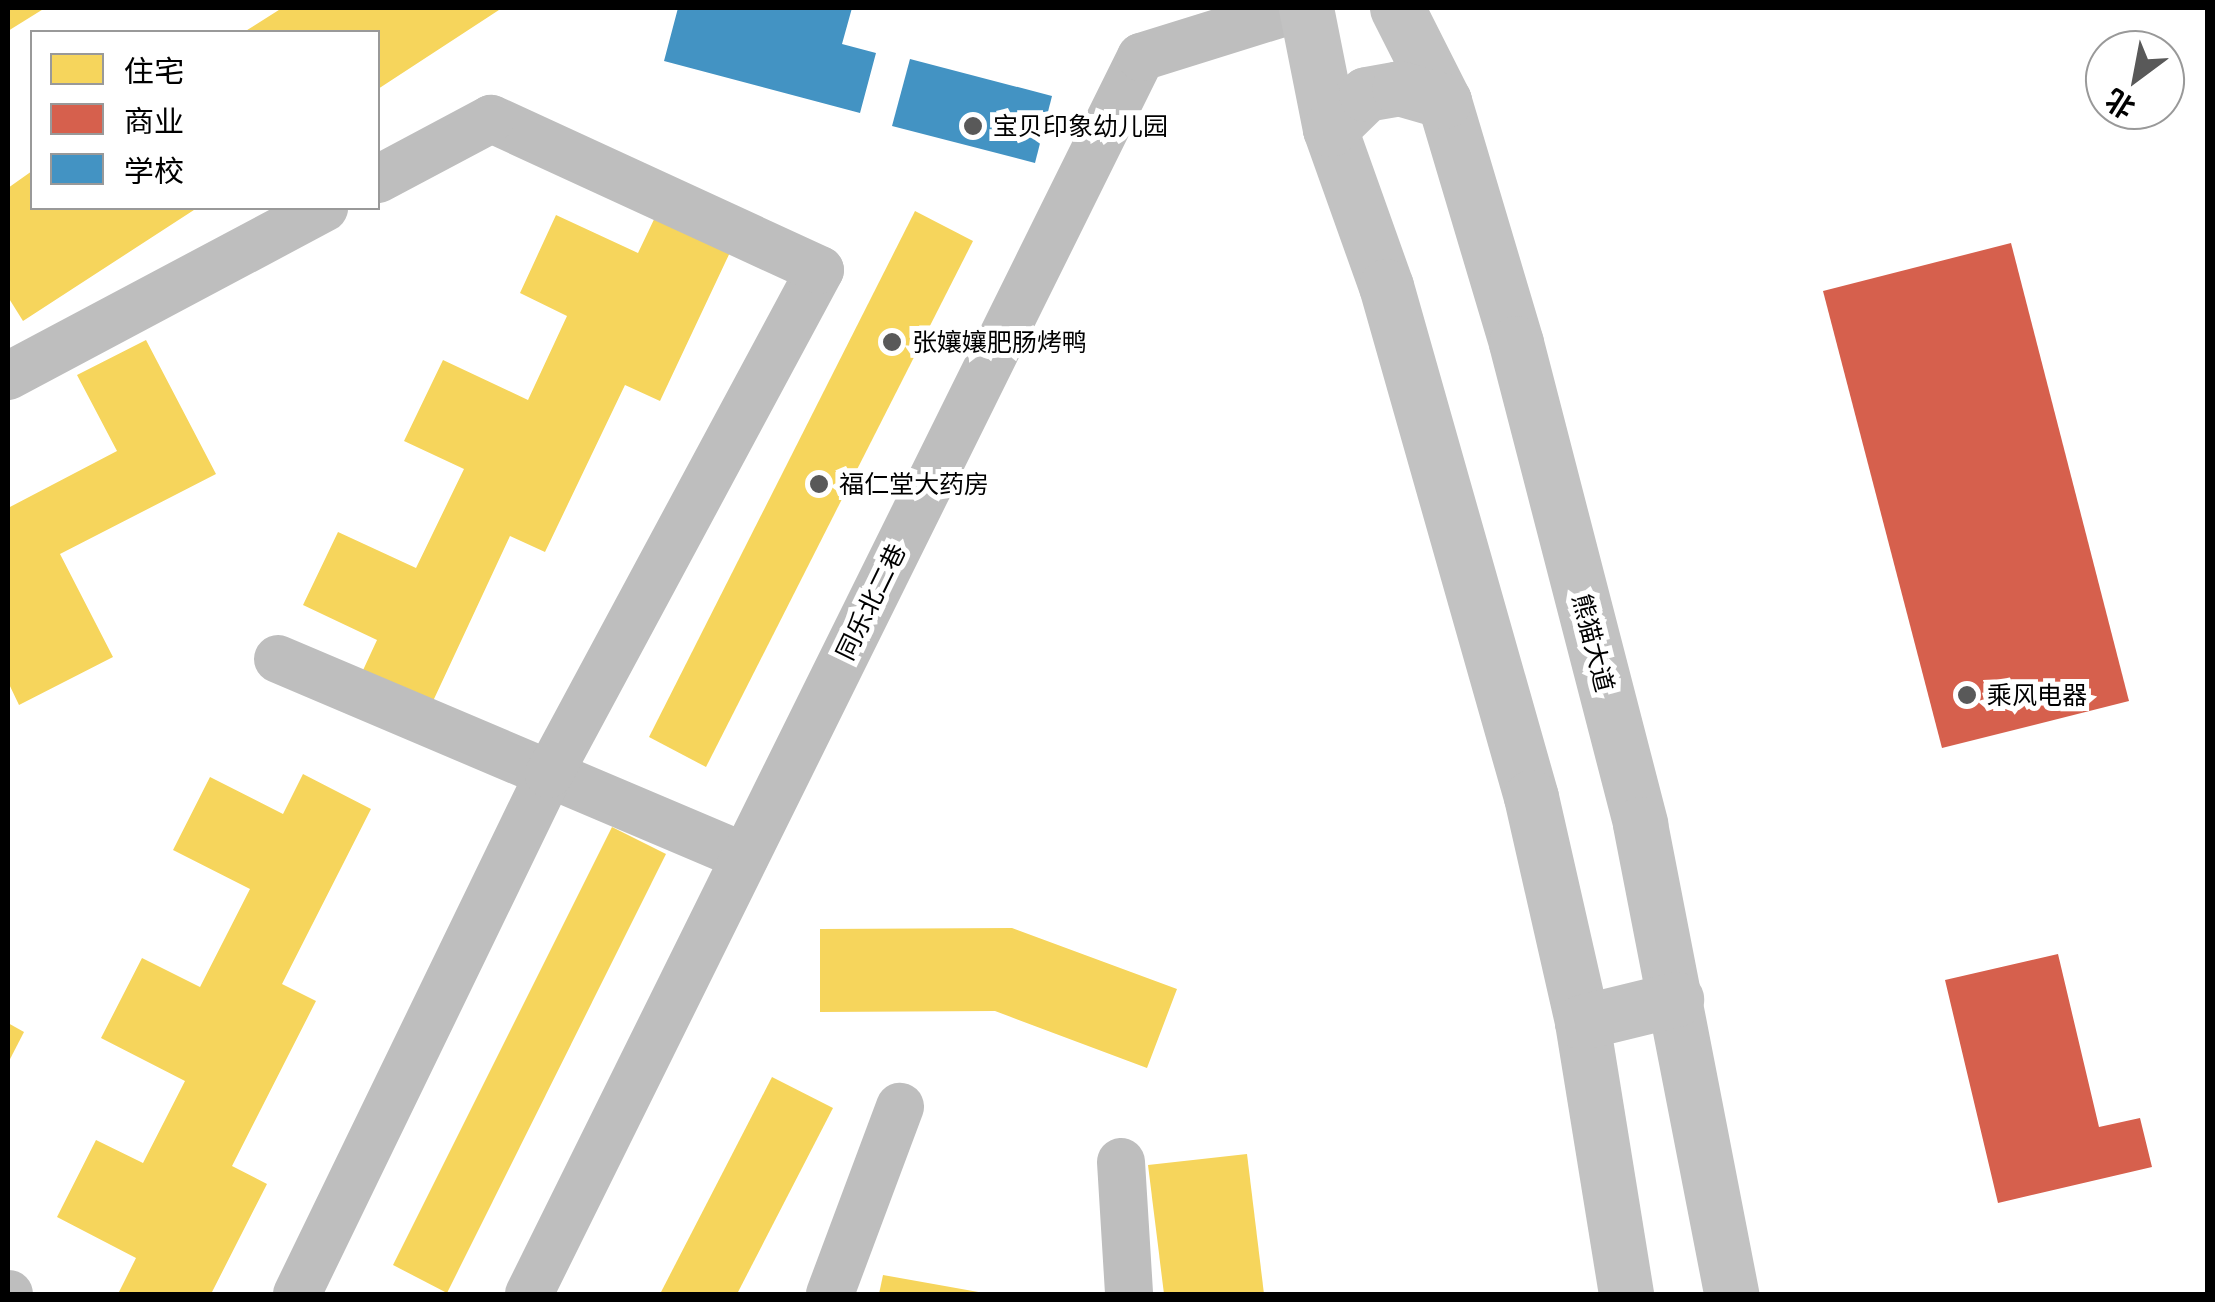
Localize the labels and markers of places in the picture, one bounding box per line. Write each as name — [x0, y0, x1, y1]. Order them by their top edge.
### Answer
place label: 宝贝印象幼儿园 — [993, 111, 1168, 141]
marker: 宝贝印象幼儿园 — [962, 115, 984, 137]
place label: 张孃孃肥肠烤鸭 — [912, 327, 1087, 357]
marker: 张孃孃肥肠烤鸭 — [881, 331, 903, 353]
place label: 福仁堂大药房 — [839, 469, 989, 499]
marker: 福仁堂大药房 — [808, 473, 830, 495]
place label: 乘风电器 — [1987, 680, 2087, 710]
marker: 乘风电器 — [1956, 684, 1978, 706]

